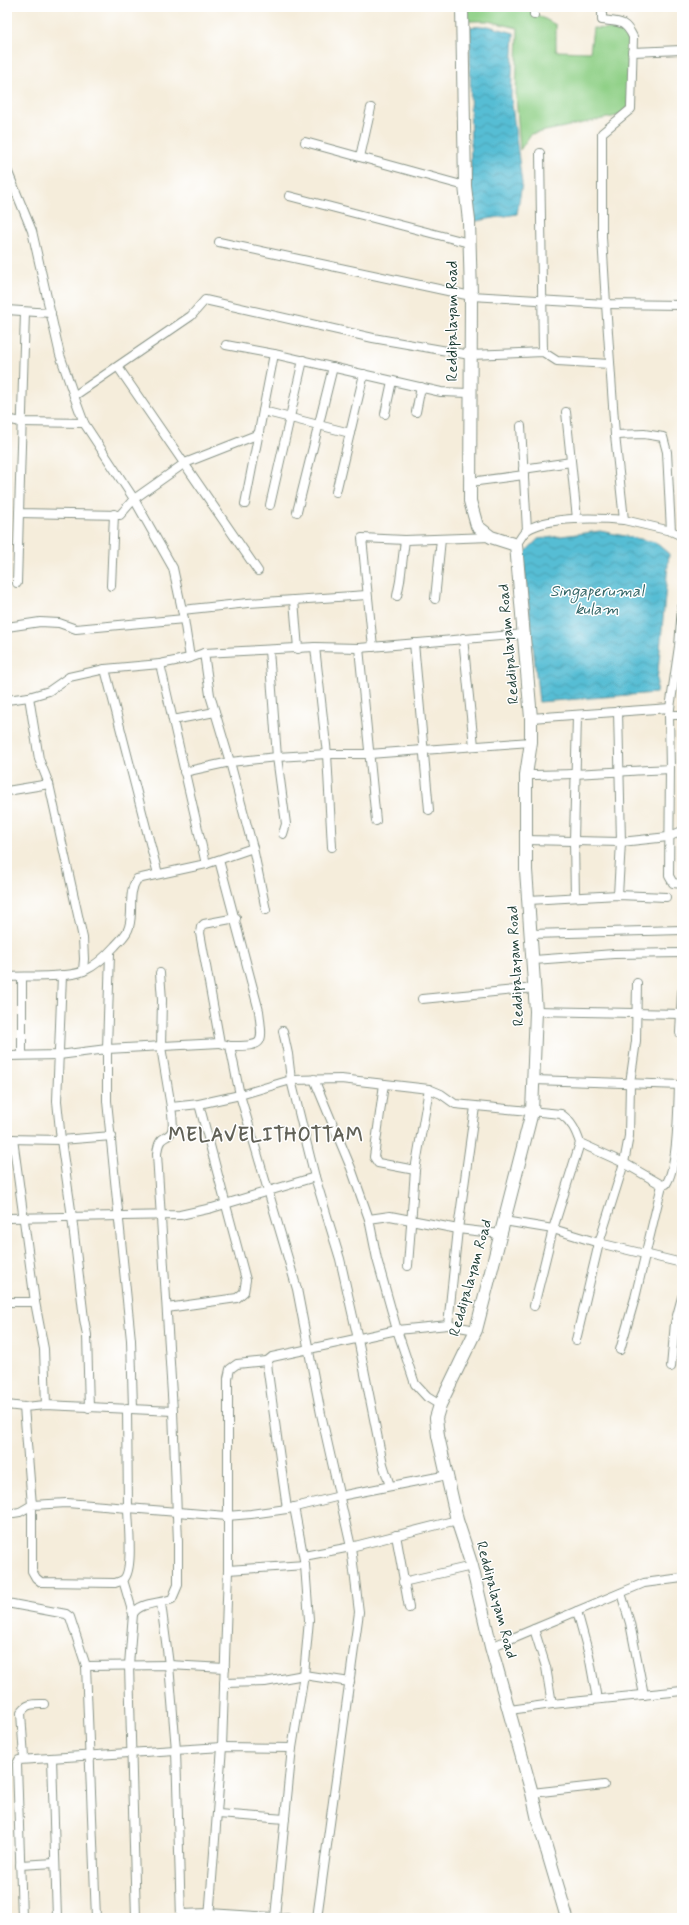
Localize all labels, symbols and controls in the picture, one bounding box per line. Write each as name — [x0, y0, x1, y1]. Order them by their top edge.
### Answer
street label: Reddipalayam Road — [443, 261, 463, 381]
water label: Singaperumal kulam — [550, 581, 645, 620]
street label: Reddipalayam Road — [494, 583, 524, 705]
street label: Reddipalayam Road — [503, 905, 529, 1027]
district label: MELAVELITHOTTAM — [168, 1123, 364, 1148]
street label: Reddipalayam Road — [445, 1217, 497, 1339]
street label: Reddipalayam Road — [471, 1539, 521, 1661]

